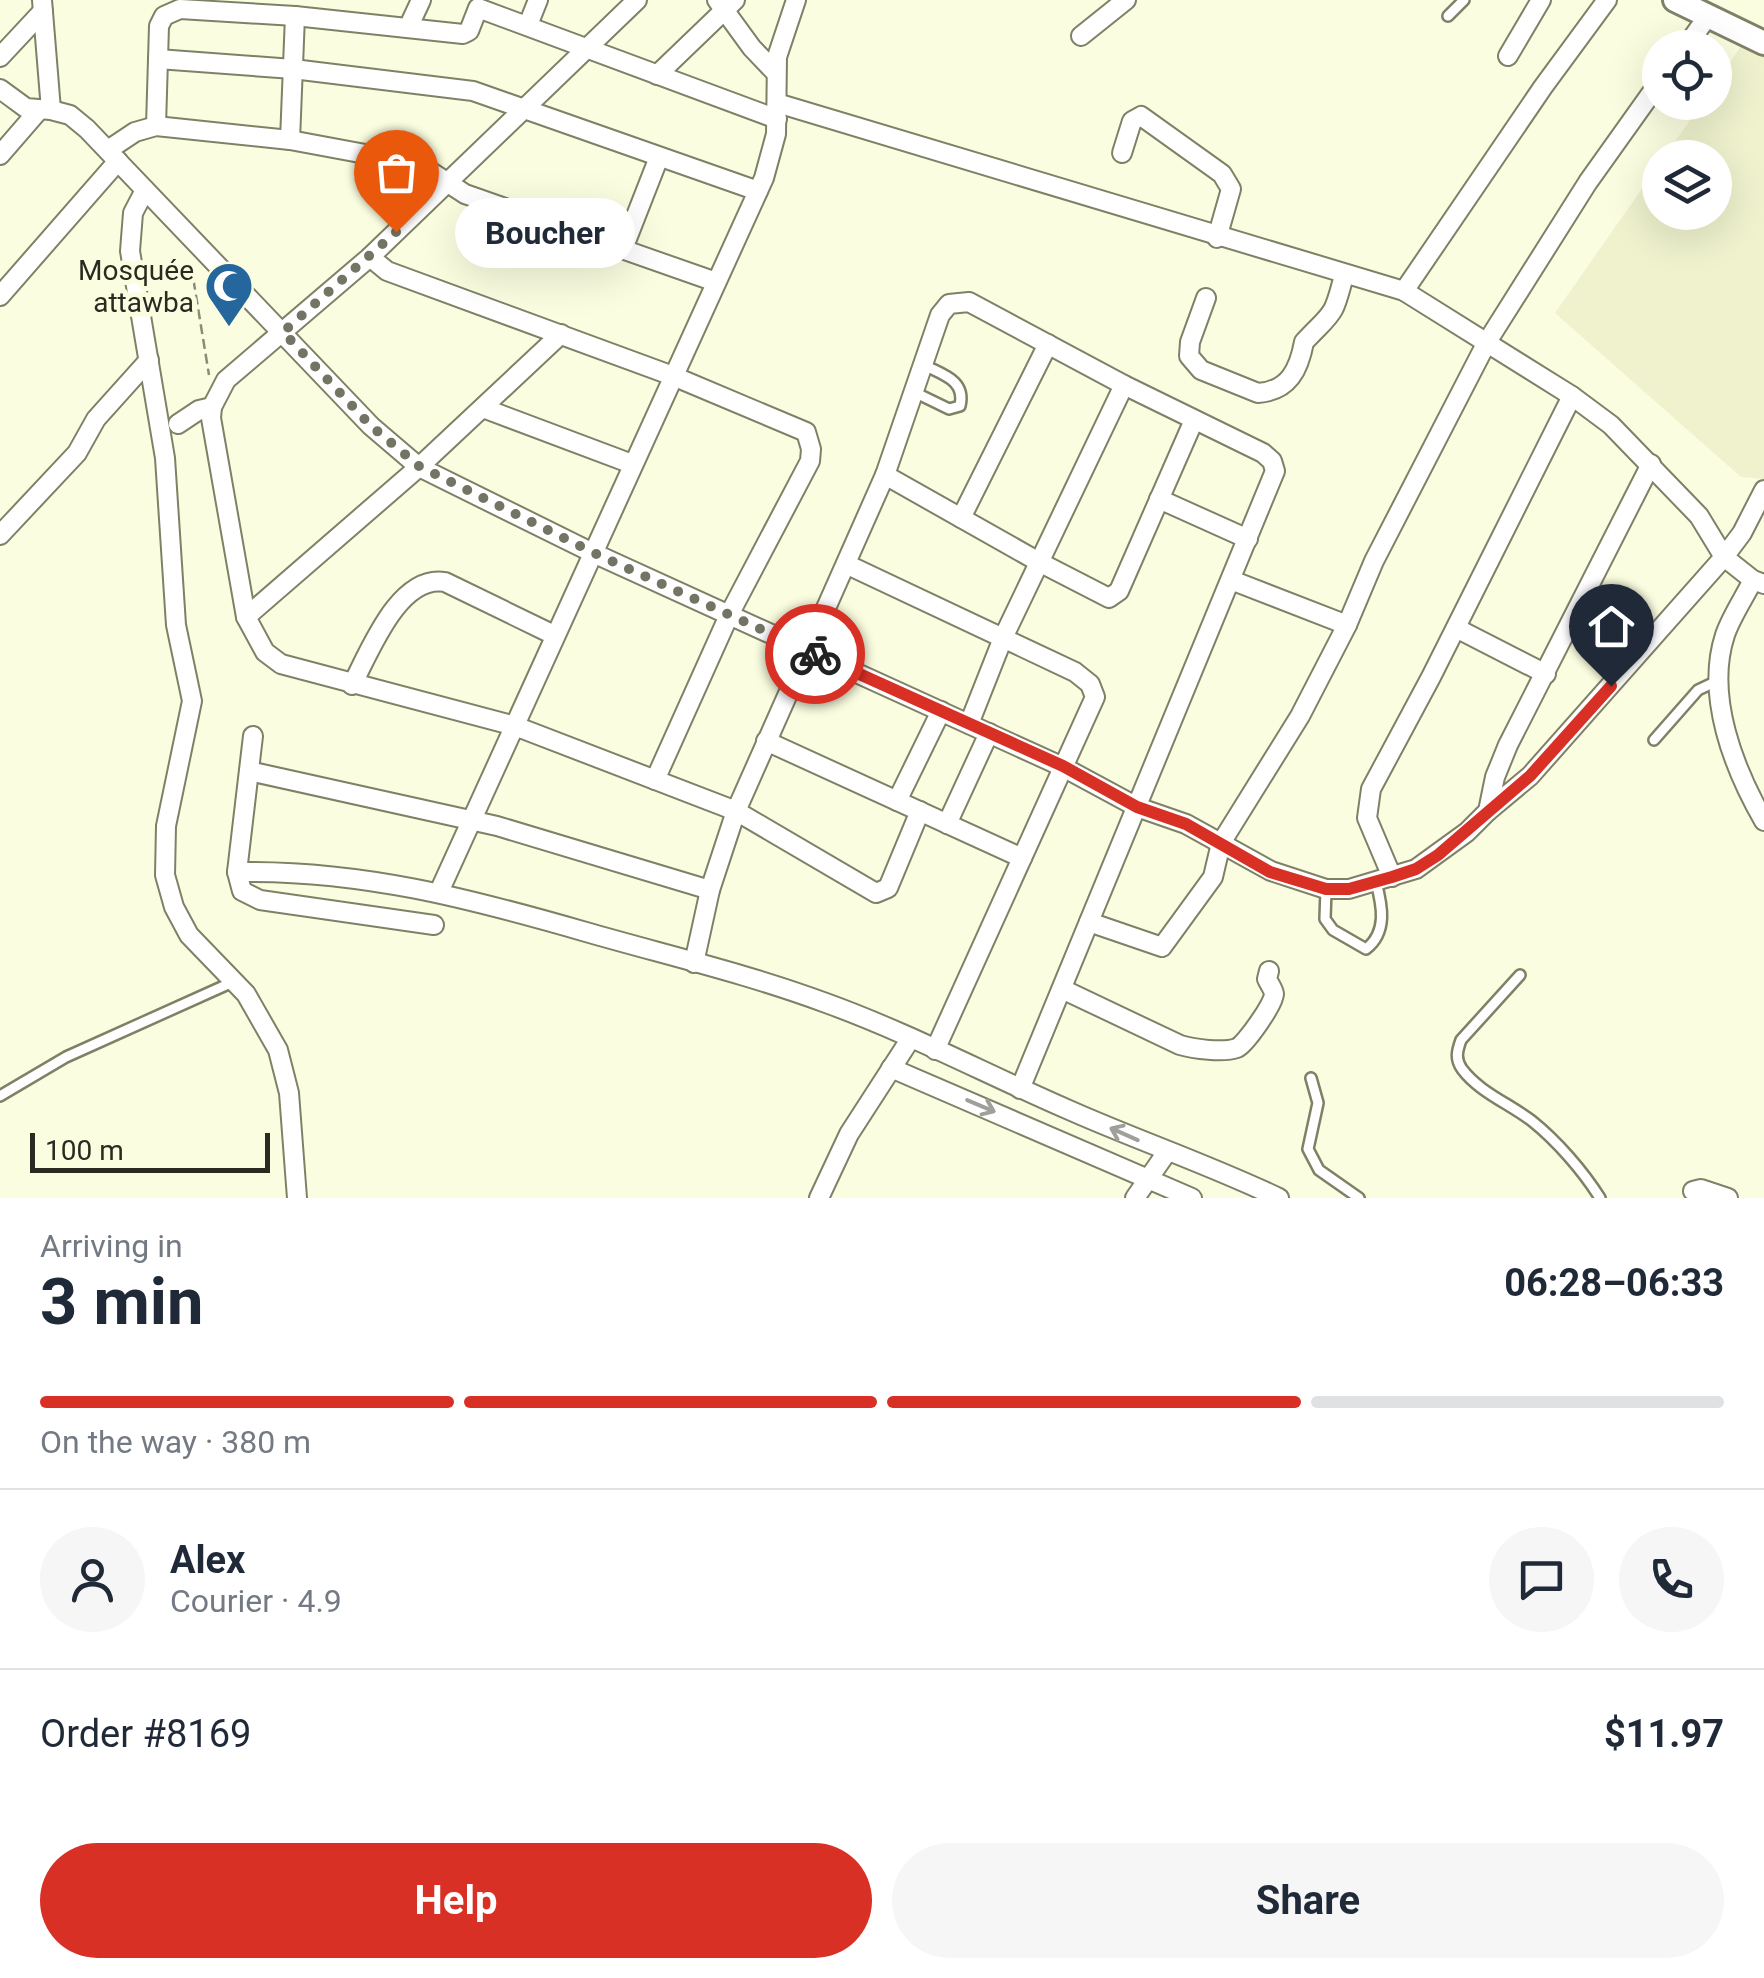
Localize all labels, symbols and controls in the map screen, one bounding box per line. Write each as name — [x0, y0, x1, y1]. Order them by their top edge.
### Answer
map controls — [1642, 30, 1732, 230]
button: locate — [1642, 30, 1732, 120]
pin — [354, 130, 439, 233]
button: layers — [1642, 140, 1732, 230]
icon: bag — [369, 145, 424, 200]
callout: Boucher — [456, 197, 636, 267]
text: Boucher — [485, 214, 605, 252]
place label: Mosquée attawba — [78, 254, 194, 319]
mosque icon: Mosquée attawba — [203, 260, 255, 328]
pin — [1569, 584, 1654, 687]
icon: home — [1584, 599, 1639, 654]
courier — [765, 604, 865, 704]
icon: bike — [788, 627, 843, 682]
one-way arrow — [965, 1098, 996, 1116]
one-way arrow — [1109, 1124, 1140, 1142]
scale bar — [30, 1128, 270, 1172]
text: 100 m — [45, 1134, 124, 1167]
text: Arriving in — [40, 1227, 183, 1265]
text: 06:28–06:33 — [1504, 1261, 1724, 1305]
text: 3 min — [40, 1264, 203, 1340]
text: On the way · 380 m — [40, 1423, 311, 1461]
button: person — [40, 1527, 145, 1632]
button: chat — [1489, 1527, 1594, 1632]
button: phone — [1619, 1527, 1724, 1632]
text: Alex — [170, 1538, 245, 1582]
text: Courier · 4.9 — [170, 1582, 342, 1620]
text: Order #8169 — [40, 1712, 251, 1756]
text: $11.97 — [1604, 1712, 1724, 1756]
button: Help — [40, 1843, 872, 1958]
button: Share — [892, 1843, 1724, 1958]

